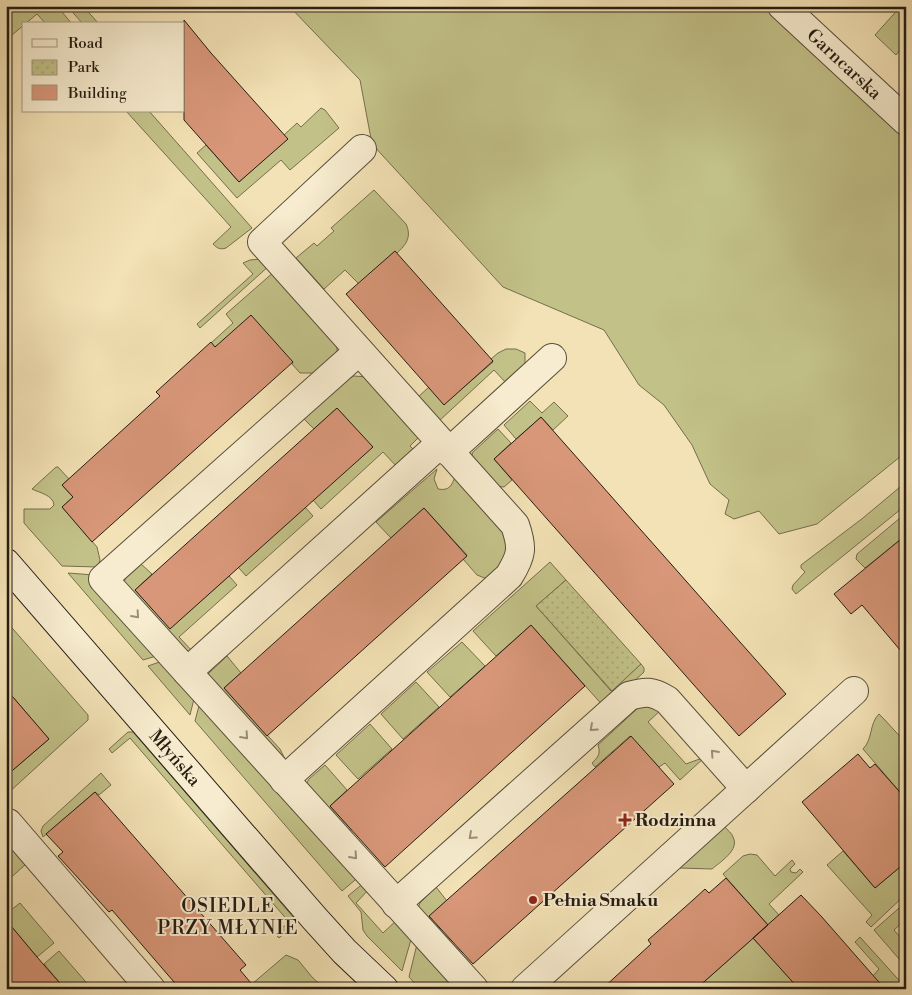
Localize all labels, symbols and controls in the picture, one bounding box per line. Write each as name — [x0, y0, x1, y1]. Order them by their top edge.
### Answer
legend — [22, 22, 185, 112]
street label: Garncarska — [802, 23, 887, 105]
text: Road — [68, 34, 103, 53]
text: Park — [68, 58, 100, 77]
text: Building — [67, 84, 127, 103]
one-way arrow — [130, 610, 139, 619]
one-way arrow — [589, 722, 598, 731]
street label: Młyńska — [144, 725, 207, 792]
one-way arrow — [239, 730, 248, 739]
one-way arrow — [710, 749, 719, 758]
place label: Rodzinna — [635, 809, 716, 832]
marker: Rodzinna — [619, 814, 631, 826]
one-way arrow — [468, 831, 477, 840]
one-way arrow — [348, 851, 357, 860]
place label: Pełnia Smaku — [543, 889, 658, 912]
district label: OSIEDLE PRZY MŁYNIE — [157, 894, 299, 940]
marker: Pełnia Smaku — [527, 894, 539, 906]

